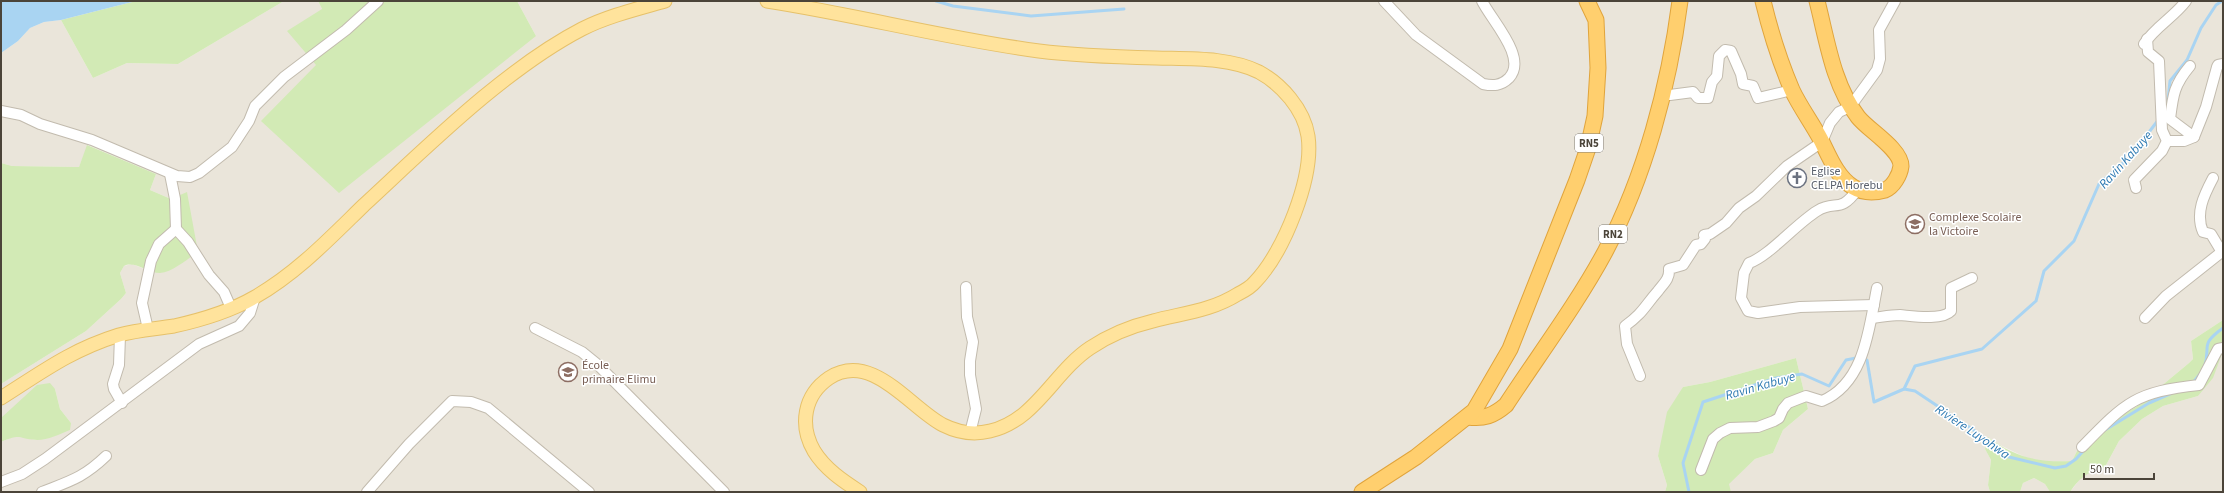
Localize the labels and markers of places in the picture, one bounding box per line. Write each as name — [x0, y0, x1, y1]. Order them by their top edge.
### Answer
place label: Eglise CELPA Horebu — [1811, 163, 1883, 194]
church icon: Eglise CELPA Horebu — [1786, 167, 1808, 189]
place label: Complexe Scolaire la Victoire — [1929, 209, 2022, 240]
school or university icon: Complexe Scolaire la Victoire — [1904, 213, 1926, 235]
place label: École primaire Elimu — [582, 357, 656, 388]
school or university icon: École primaire Elimu — [557, 361, 579, 383]

